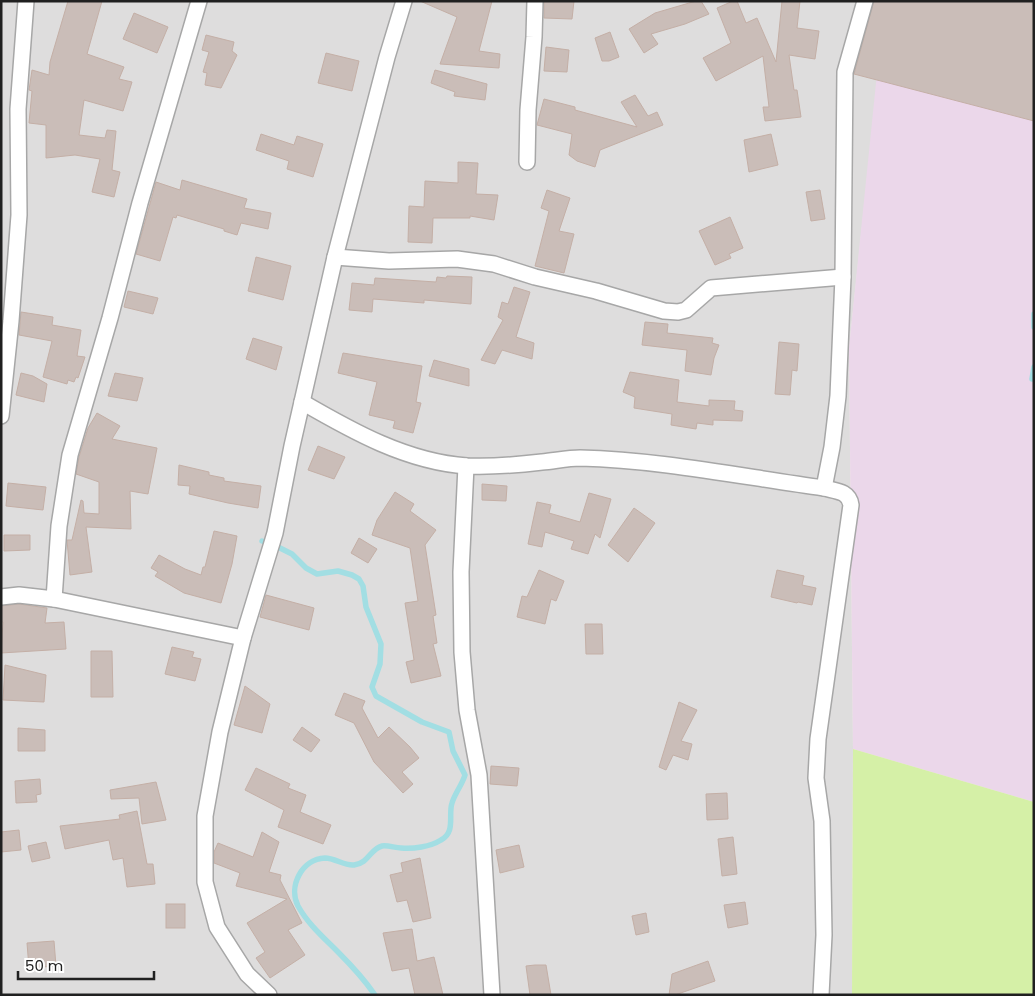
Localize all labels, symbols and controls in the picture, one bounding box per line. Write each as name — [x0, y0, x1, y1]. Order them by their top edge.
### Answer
scale bar — [18, 948, 154, 980]
text: 50 m — [25, 955, 63, 976]

